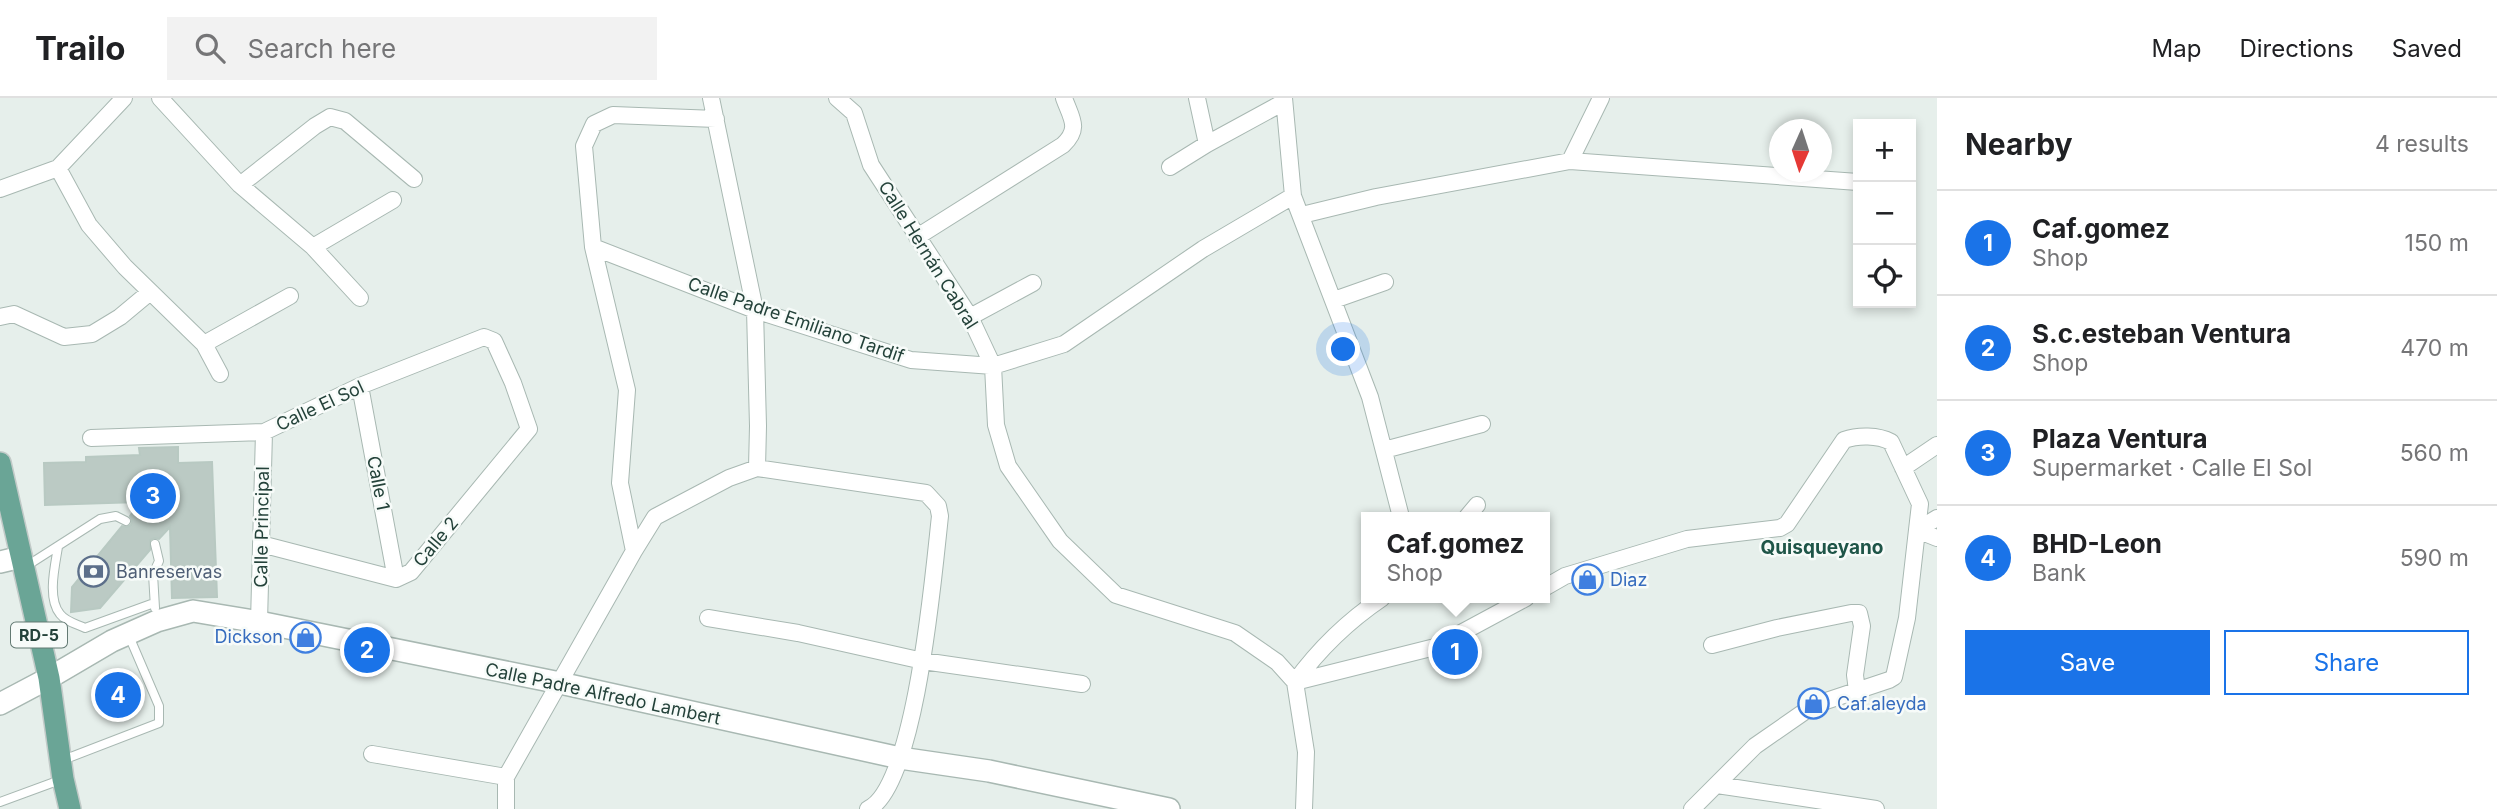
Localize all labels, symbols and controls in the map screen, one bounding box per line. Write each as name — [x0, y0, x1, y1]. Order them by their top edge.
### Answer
search box — [167, 17, 657, 80]
text: Trailo — [35, 28, 125, 68]
icon: search — [191, 29, 229, 67]
text: Search here — [247, 33, 396, 64]
text: Map — [2152, 34, 2201, 63]
text: Directions — [2239, 34, 2354, 63]
text: Saved — [2392, 34, 2462, 63]
north arrow — [1769, 119, 1832, 182]
map controls — [1853, 119, 1916, 308]
button: + — [1853, 119, 1916, 182]
text: Nearby — [1965, 126, 2073, 162]
text: 4 results — [2375, 130, 2469, 158]
street label: Calle Hernán Cabral — [874, 177, 982, 333]
button: − — [1853, 182, 1916, 245]
text: Caf.gomez — [2032, 213, 2170, 244]
text: 1 — [1983, 229, 1993, 257]
text: 150 m — [2405, 229, 2469, 257]
text: Shop — [2032, 244, 2088, 272]
button: locate — [1853, 245, 1916, 308]
street label: Calle Padre Emiliano Tardif — [685, 273, 907, 367]
text: S.c.esteban Ventura — [2032, 318, 2291, 349]
your location — [1326, 332, 1360, 366]
text: 2 — [1981, 334, 1995, 362]
text: 470 m — [2400, 334, 2469, 362]
text: Shop — [2032, 349, 2088, 377]
street label: Calle El Sol — [273, 376, 367, 435]
text: Plaza Ventura — [2032, 423, 2208, 454]
text: 3 — [1981, 439, 1995, 467]
text: 560 m — [2400, 439, 2469, 467]
street label: Calle 1 — [363, 454, 394, 512]
text: Supermarket · Calle El Sol — [2032, 454, 2312, 482]
street label: Calle Principal — [250, 466, 273, 588]
pin: 3 — [130, 470, 176, 522]
popup — [1361, 512, 1550, 603]
street label: Calle 2 — [409, 513, 462, 571]
text: Caf.gomez — [1387, 528, 1524, 559]
text: BHD-Leon — [2032, 528, 2162, 559]
district label: Quisqueyano — [1761, 536, 1883, 559]
text: 4 — [1980, 544, 1996, 572]
text: 590 m — [2400, 544, 2469, 572]
bank icon: Banreservas — [76, 555, 110, 589]
text: Shop — [1387, 559, 1443, 587]
text: Bank — [2032, 559, 2086, 587]
place label: Banreservas — [116, 561, 222, 582]
shop icon: Diaz — [1570, 563, 1604, 597]
place label: Diaz — [1610, 569, 1647, 590]
shop icon: Dickson — [289, 620, 323, 654]
road number: RD-5 — [11, 622, 67, 648]
pin: 2 — [344, 624, 390, 676]
place label: Dickson — [215, 626, 283, 647]
pin: 1 — [1432, 626, 1478, 678]
button: Save — [1965, 630, 2210, 695]
button: Share — [2224, 630, 2469, 695]
street label: Calle Padre Alfredo Lambert — [484, 658, 723, 729]
pin: 4 — [95, 669, 141, 721]
shop icon: Caf.aleyda — [1797, 687, 1831, 721]
place label: Caf.aleyda — [1837, 693, 1927, 714]

